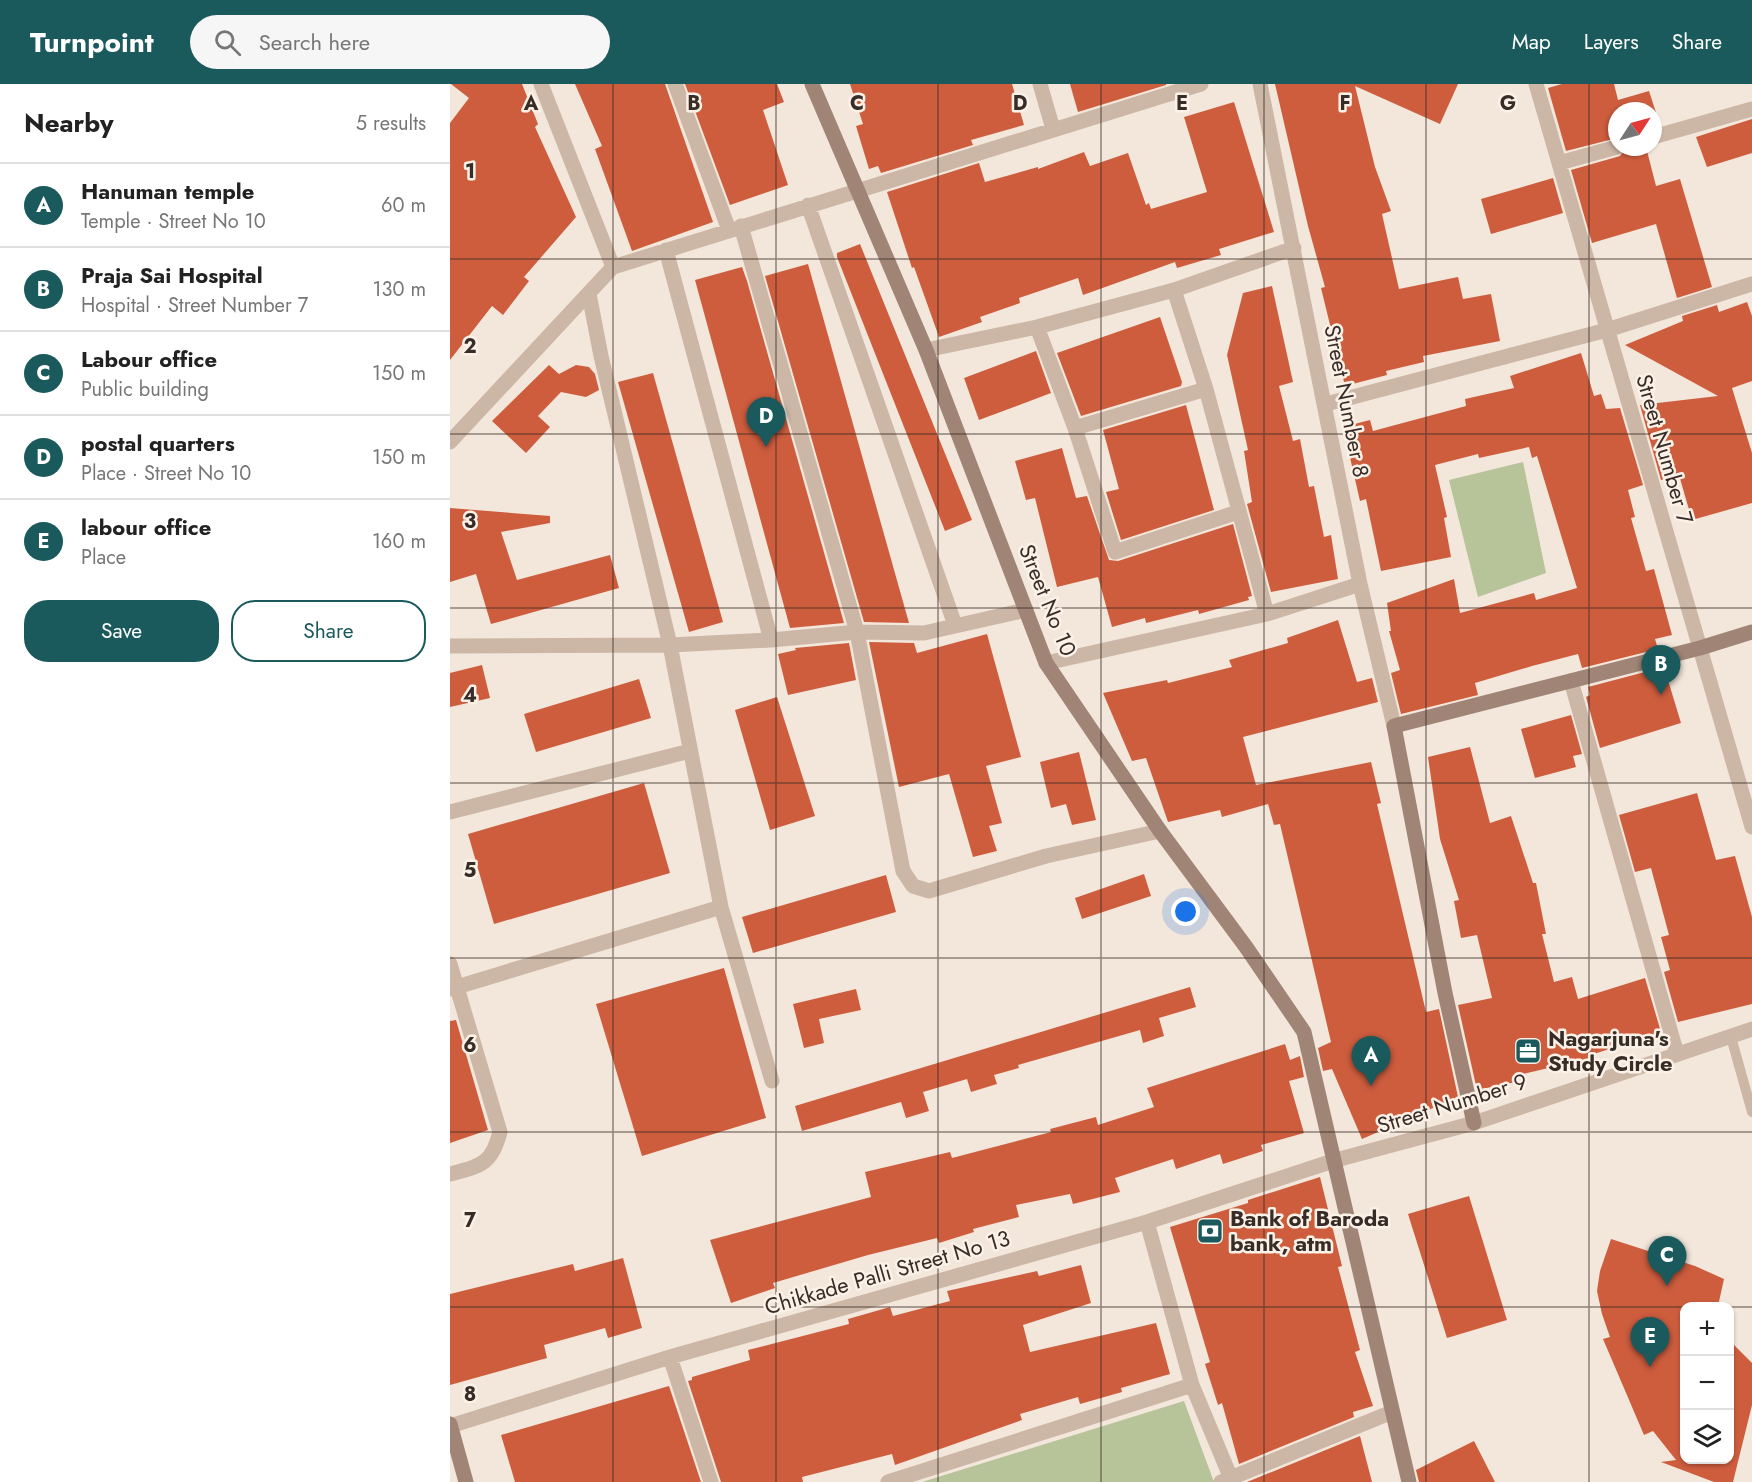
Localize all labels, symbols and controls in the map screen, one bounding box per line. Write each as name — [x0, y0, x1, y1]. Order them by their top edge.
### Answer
search box — [190, 15, 610, 69]
text: Turnpoint — [30, 22, 154, 63]
icon: search — [211, 26, 244, 59]
text: Search here — [259, 26, 370, 58]
text: Map — [1512, 27, 1551, 57]
text: Layers — [1584, 27, 1639, 57]
text: Share — [1672, 27, 1722, 57]
text: A — [523, 89, 539, 118]
text: B — [687, 89, 701, 118]
text: C — [850, 89, 864, 118]
text: D — [1013, 89, 1027, 118]
text: E — [1176, 89, 1188, 118]
text: F — [1339, 89, 1351, 118]
text: G — [1500, 89, 1516, 118]
north arrow — [1608, 102, 1662, 156]
text: Nearby — [24, 104, 113, 142]
text: 5 results — [356, 109, 426, 138]
text: 1 — [465, 157, 475, 186]
text: Hanuman temple — [81, 175, 254, 207]
text: A — [36, 191, 51, 220]
text: 60 m — [381, 191, 426, 220]
text: Temple · Street No 10 — [81, 207, 266, 236]
text: Praja Sai Hospital — [81, 259, 263, 291]
text: B — [37, 275, 50, 304]
text: 130 m — [372, 275, 426, 304]
text: Hospital · Street Number 7 — [81, 291, 308, 320]
street label: Street Number 8 — [1317, 322, 1377, 480]
text: 2 — [463, 332, 477, 361]
text: Labour office — [81, 343, 217, 375]
text: C — [36, 359, 51, 388]
text: 150 m — [372, 359, 426, 388]
street label: Street Number 7 — [1628, 370, 1702, 528]
text: Public building — [81, 375, 209, 404]
pin: D — [746, 398, 786, 447]
text: postal quarters — [81, 427, 235, 459]
text: D — [36, 443, 51, 472]
text: 150 m — [372, 443, 426, 472]
text: Place · Street No 10 — [81, 459, 251, 488]
text: 3 — [464, 507, 476, 536]
text: labour office — [81, 511, 211, 543]
text: E — [37, 527, 50, 556]
text: 160 m — [372, 527, 426, 556]
street label: Street No 10 — [1011, 539, 1085, 661]
text: Place — [81, 543, 126, 572]
button: Save — [24, 600, 219, 662]
button: Share — [231, 600, 426, 662]
pin: B — [1642, 646, 1680, 695]
text: 4 — [463, 681, 477, 710]
text: 5 — [464, 856, 477, 885]
your location — [1171, 897, 1200, 926]
place label: Nagarjuna's Study Circle — [1548, 1022, 1673, 1079]
text: 6 — [463, 1031, 477, 1060]
pin: A — [1352, 1036, 1390, 1086]
office icon: Nagarjuna's Study Circle — [1513, 1036, 1543, 1066]
street label: Street Number 9 — [1373, 1065, 1531, 1141]
place label: Bank of Baroda bank, atm — [1230, 1202, 1389, 1259]
text: 7 — [464, 1206, 477, 1235]
bank icon: Bank of Baroda bank, atm — [1195, 1216, 1225, 1246]
street label: Chikkade Palli Street No 13 — [761, 1222, 1013, 1322]
pin: C — [1648, 1236, 1686, 1286]
map controls — [1680, 1302, 1734, 1464]
button: + — [1680, 1302, 1734, 1356]
pin: E — [1630, 1318, 1670, 1367]
button: − — [1680, 1356, 1734, 1410]
text: 8 — [464, 1380, 476, 1409]
button: layers — [1680, 1410, 1734, 1464]

